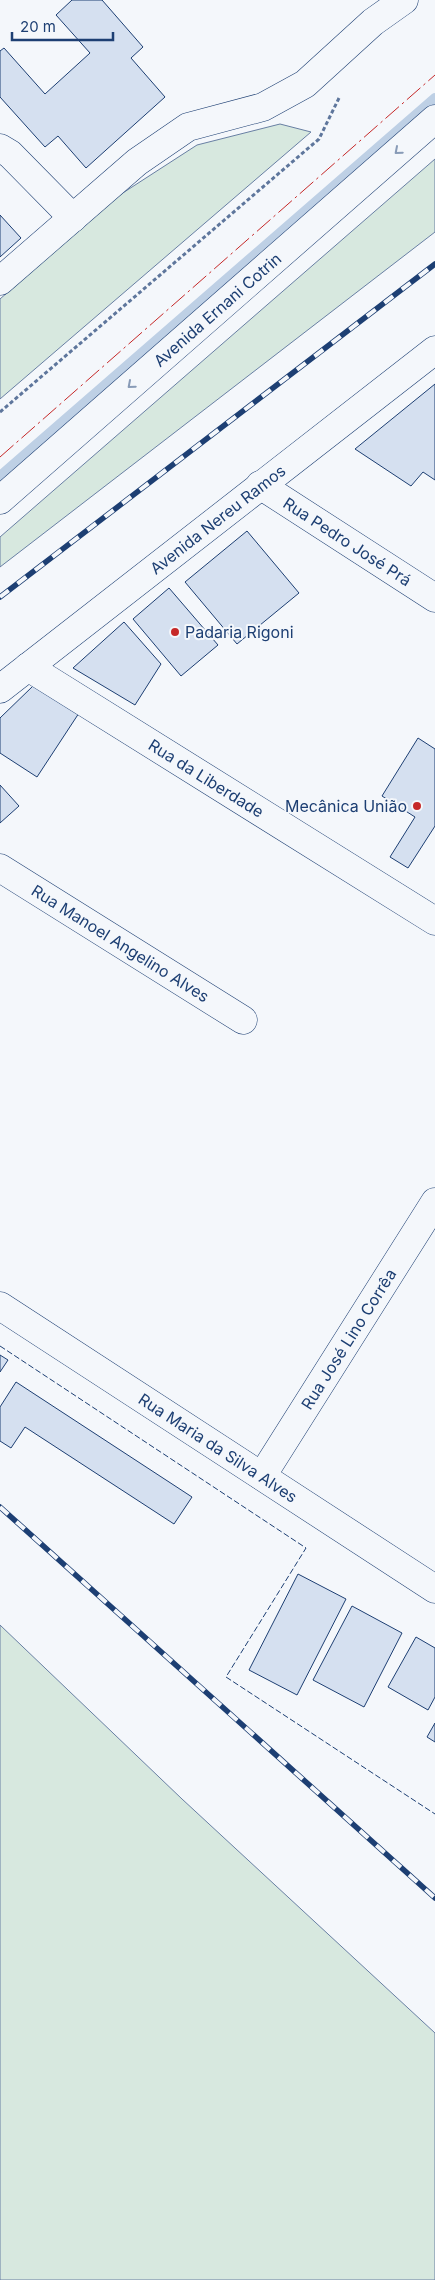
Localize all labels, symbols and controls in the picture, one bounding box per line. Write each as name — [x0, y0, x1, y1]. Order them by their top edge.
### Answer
scale bar — [12, 10, 114, 42]
text: 20 m — [20, 17, 56, 36]
one-way arrow — [395, 145, 404, 154]
street label: Avenida Ernani Cotrin — [150, 248, 285, 371]
one-way arrow — [128, 379, 137, 388]
street label: Avenida Nereu Ramos — [146, 460, 289, 578]
street label: Rua Pedro José Prá — [280, 493, 415, 590]
place label: Padaria Rigoni — [185, 622, 294, 642]
marker: Padaria Rigoni — [169, 626, 181, 638]
street label: Rua da Liberdade — [145, 735, 268, 822]
place label: Mecânica União — [285, 796, 407, 816]
marker: Mecânica União — [411, 800, 423, 812]
street label: Rua Manoel Angelino Alves — [28, 880, 213, 1006]
street label: Rua José Lino Corrêa — [297, 1265, 400, 1413]
street label: Rua Maria da Silva Alves — [135, 1389, 301, 1507]

